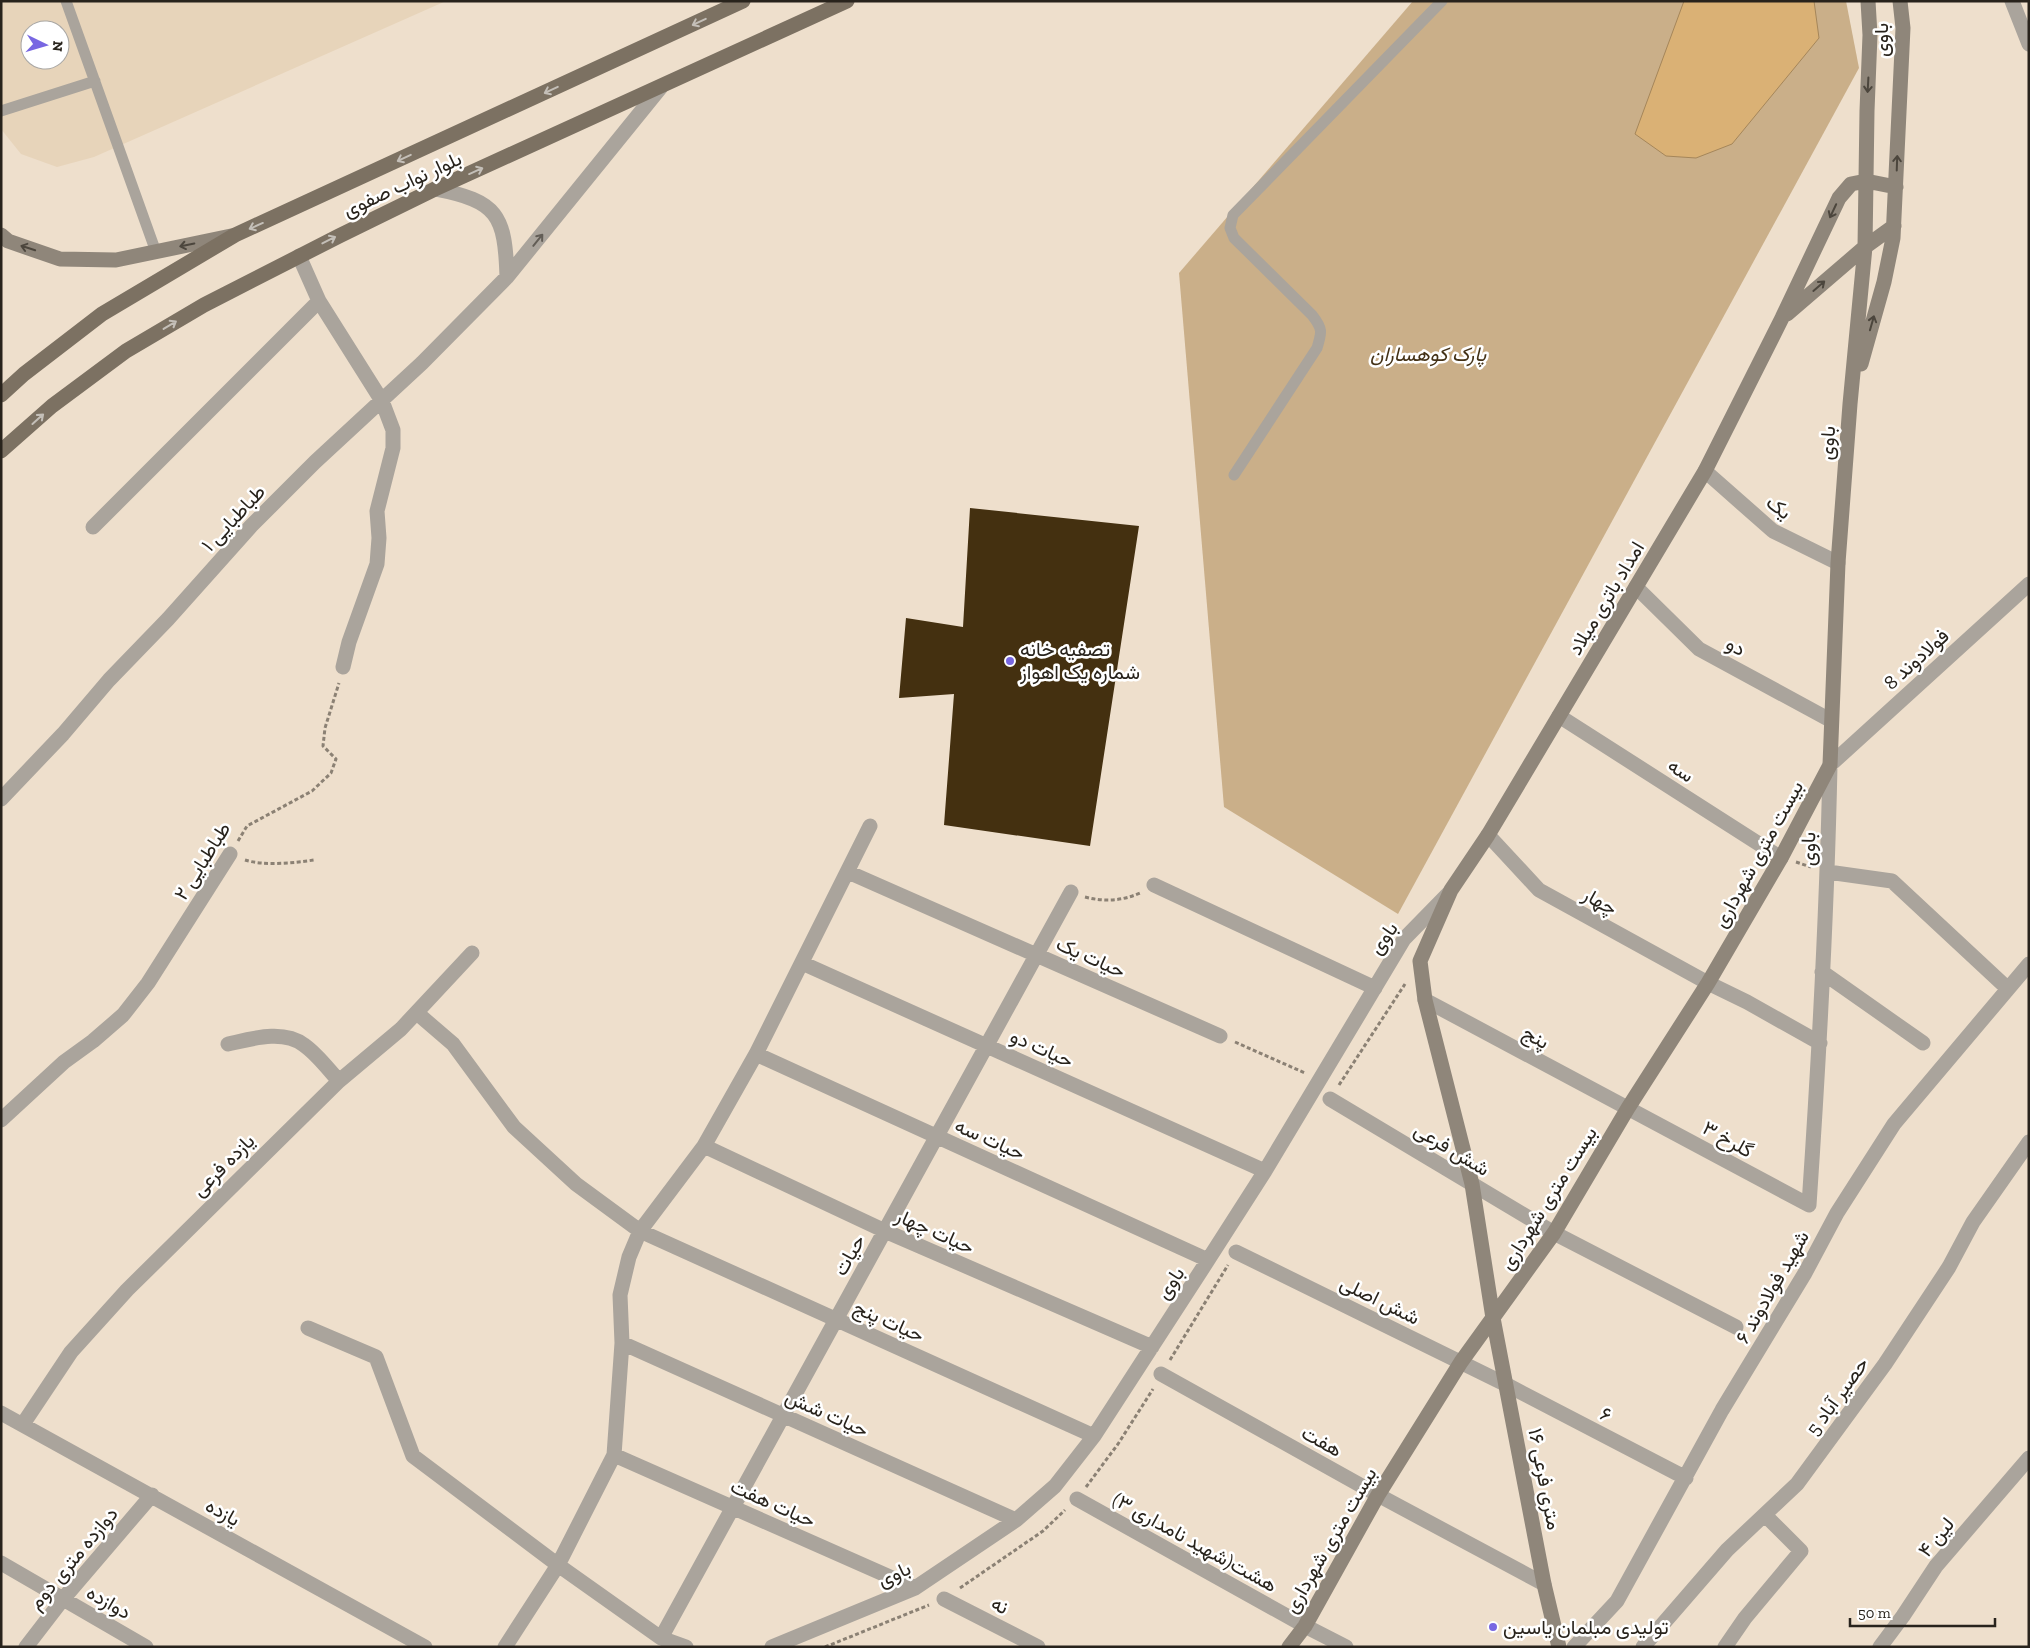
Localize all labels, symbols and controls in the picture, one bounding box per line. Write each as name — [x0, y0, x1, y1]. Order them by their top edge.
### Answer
one-way arrow — [692, 17, 707, 27]
north arrow — [20, 20, 70, 70]
street label: باوی — [1869, 23, 1894, 57]
text: N — [48, 40, 66, 52]
one-way arrow — [1864, 77, 1873, 93]
one-way arrow — [544, 86, 559, 95]
street label: بلوار نواب صفوی — [339, 146, 466, 223]
one-way arrow — [397, 154, 412, 163]
one-way arrow — [1892, 156, 1902, 172]
one-way arrow — [468, 165, 483, 175]
one-way arrow — [1827, 204, 1837, 219]
one-way arrow — [249, 221, 264, 231]
one-way arrow — [532, 233, 543, 246]
one-way arrow — [321, 235, 336, 244]
one-way arrow — [180, 241, 196, 250]
one-way arrow — [21, 243, 36, 252]
one-way arrow — [1813, 280, 1826, 292]
one-way arrow — [1868, 316, 1878, 332]
one-way arrow — [163, 320, 177, 330]
park label: پارک کوهساران — [1370, 342, 1487, 368]
one-way arrow — [31, 413, 44, 424]
street label: باوی — [1814, 425, 1841, 461]
street label: طباطبایی ۱ — [196, 480, 270, 556]
street label: یک — [1762, 490, 1796, 524]
street label: امداد باتری میلاد — [1563, 537, 1650, 660]
street label: فولادوند 8 — [1878, 623, 1954, 695]
street label: دو — [1722, 631, 1750, 662]
place label: تصفیه خانه شماره یک اهواز — [1019, 637, 1140, 685]
marker: تصفیه خانه شماره یک اهواز — [1004, 655, 1016, 667]
street label: سه — [1663, 753, 1699, 787]
street label: بیست متری شهرداری — [1708, 776, 1809, 932]
street label: طباطبایی ۲ — [169, 818, 235, 904]
street label: باوی — [1796, 832, 1821, 866]
street label: چهار — [1577, 881, 1621, 922]
street label: باوی — [1363, 917, 1403, 959]
street label: حیات یک — [1053, 931, 1129, 983]
street label: پنج — [1518, 1020, 1554, 1056]
street label: حیات دو — [1006, 1024, 1077, 1073]
street label: حیات سه — [951, 1113, 1029, 1165]
street label: گلرخ ۳ — [1698, 1115, 1758, 1164]
street label: شش فرعی — [1409, 1117, 1494, 1182]
street label: بیست متری شهرداری — [1494, 1122, 1603, 1275]
street label: یازده فرعی — [187, 1129, 260, 1202]
street label: حیات چهار — [890, 1203, 978, 1261]
street label: شهید فولادوند ۶ — [1730, 1226, 1815, 1348]
street label: حیات — [828, 1230, 870, 1280]
street label: باوی — [1151, 1262, 1190, 1304]
street label: شش اصلی — [1336, 1270, 1424, 1330]
street label: حیات پنج — [849, 1295, 928, 1349]
street label: حصیر آباد 5 — [1801, 1352, 1874, 1440]
street label: حیات شش — [782, 1384, 872, 1442]
street label: ۶ — [1596, 1401, 1616, 1427]
street label: هفت — [1298, 1420, 1346, 1462]
street label: ۱۶ متری فرعی — [1522, 1426, 1567, 1532]
street label: بیست متری شهرداری — [1278, 1463, 1382, 1618]
street label: حیات هفت — [727, 1474, 819, 1532]
street label: هشت(شهید نامداری ۳) — [1108, 1487, 1281, 1598]
street label: یازده — [201, 1493, 244, 1532]
street label: دوازده متری دوم — [23, 1502, 123, 1614]
street label: لین ۴ — [1913, 1512, 1959, 1562]
street label: باوی — [873, 1556, 915, 1593]
street label: دوازده — [83, 1580, 135, 1624]
street label: نه — [987, 1591, 1013, 1619]
scale bar — [1850, 1596, 1995, 1628]
text: 50 m — [1858, 1604, 1891, 1622]
place label: تولیدی مبلمان یاسین — [1503, 1615, 1669, 1640]
marker: تولیدی مبلمان یاسین — [1487, 1621, 1499, 1633]

